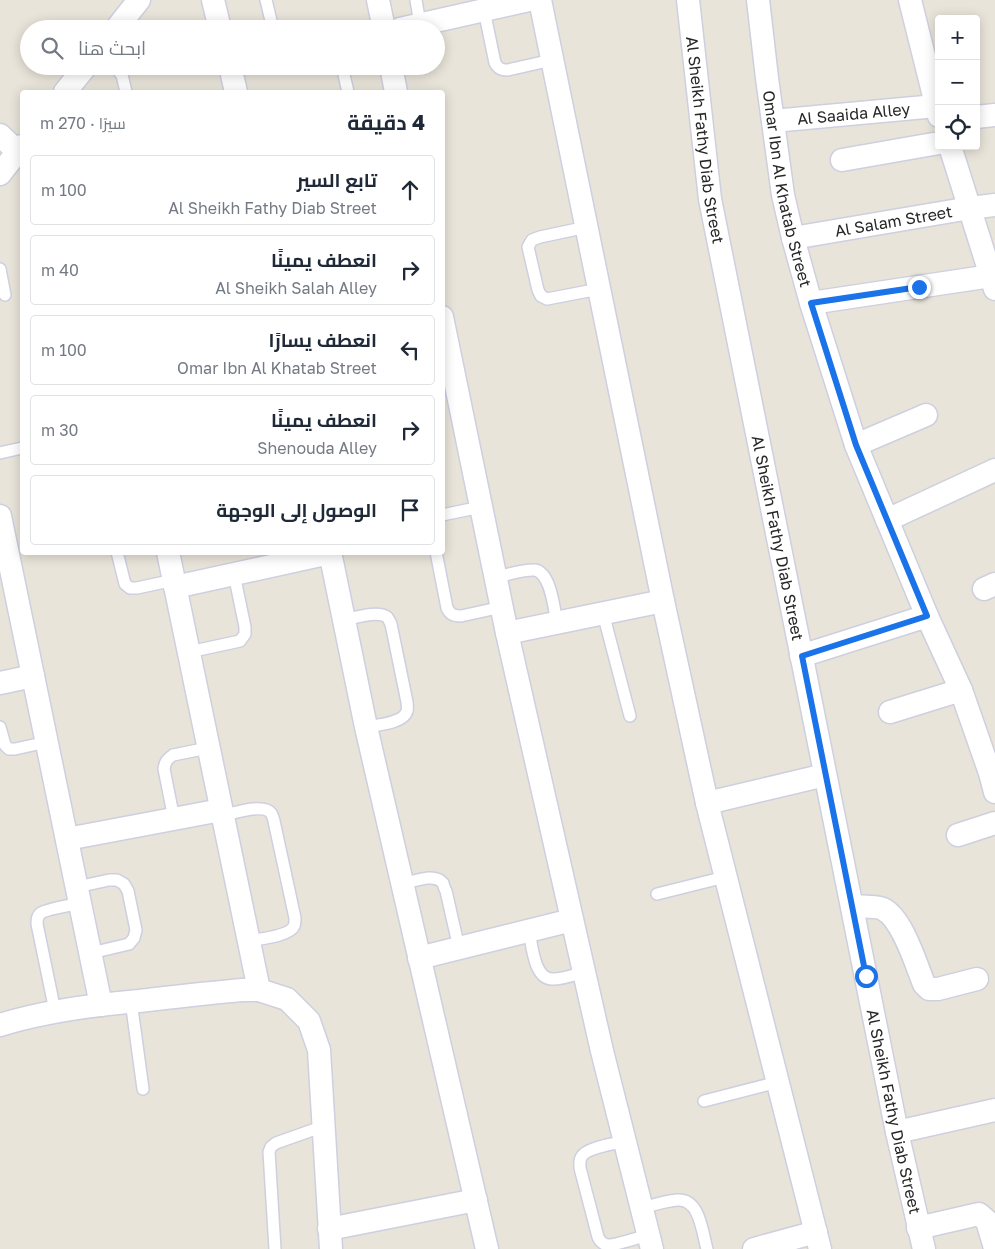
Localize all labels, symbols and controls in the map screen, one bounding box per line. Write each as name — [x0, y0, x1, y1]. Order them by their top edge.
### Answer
map controls — [935, 15, 980, 150]
button: + — [935, 15, 980, 60]
search box — [20, 20, 445, 75]
icon: search — [38, 34, 66, 62]
street label: Al Sheikh Fathy Diab Street — [682, 35, 729, 245]
text: ابحث هنا — [78, 36, 146, 59]
button: − — [935, 60, 980, 105]
street label: Omar Ibn Al Khatab Street — [759, 89, 816, 289]
street label: Al Saaida Alley — [796, 98, 911, 129]
button: locate — [935, 105, 980, 150]
text: 4 دقيقة — [347, 109, 425, 135]
text: سيرًا · 270 m — [40, 113, 126, 133]
text: تابع السير — [297, 168, 377, 191]
icon: ahead — [396, 176, 424, 204]
text: 100 m — [41, 180, 87, 200]
text: Al Sheikh Fathy Diab Street — [168, 198, 377, 218]
street label: Al Salam Street — [833, 201, 954, 241]
text: انعطف يمينًا — [271, 248, 377, 271]
icon: right — [396, 256, 424, 284]
text: 40 m — [41, 260, 79, 280]
route end — [908, 276, 931, 299]
text: Al Sheikh Salah Alley — [215, 278, 377, 298]
text: انعطف يسارًا — [269, 328, 377, 351]
icon: left — [396, 336, 424, 364]
text: 100 m — [41, 340, 87, 360]
text: Omar Ibn Al Khatab Street — [177, 358, 377, 378]
text: انعطف يمينًا — [271, 408, 377, 431]
icon: right — [396, 416, 424, 444]
text: 30 m — [41, 420, 78, 440]
street label: Al Sheikh Fathy Diab Street — [748, 434, 808, 642]
text: Shenouda Alley — [257, 438, 377, 458]
icon: arrive — [396, 496, 424, 524]
text: الوصول إلى الوجهة — [216, 498, 377, 521]
route start — [855, 965, 878, 988]
street label: Al Sheikh Fathy Diab Street — [863, 1007, 926, 1216]

